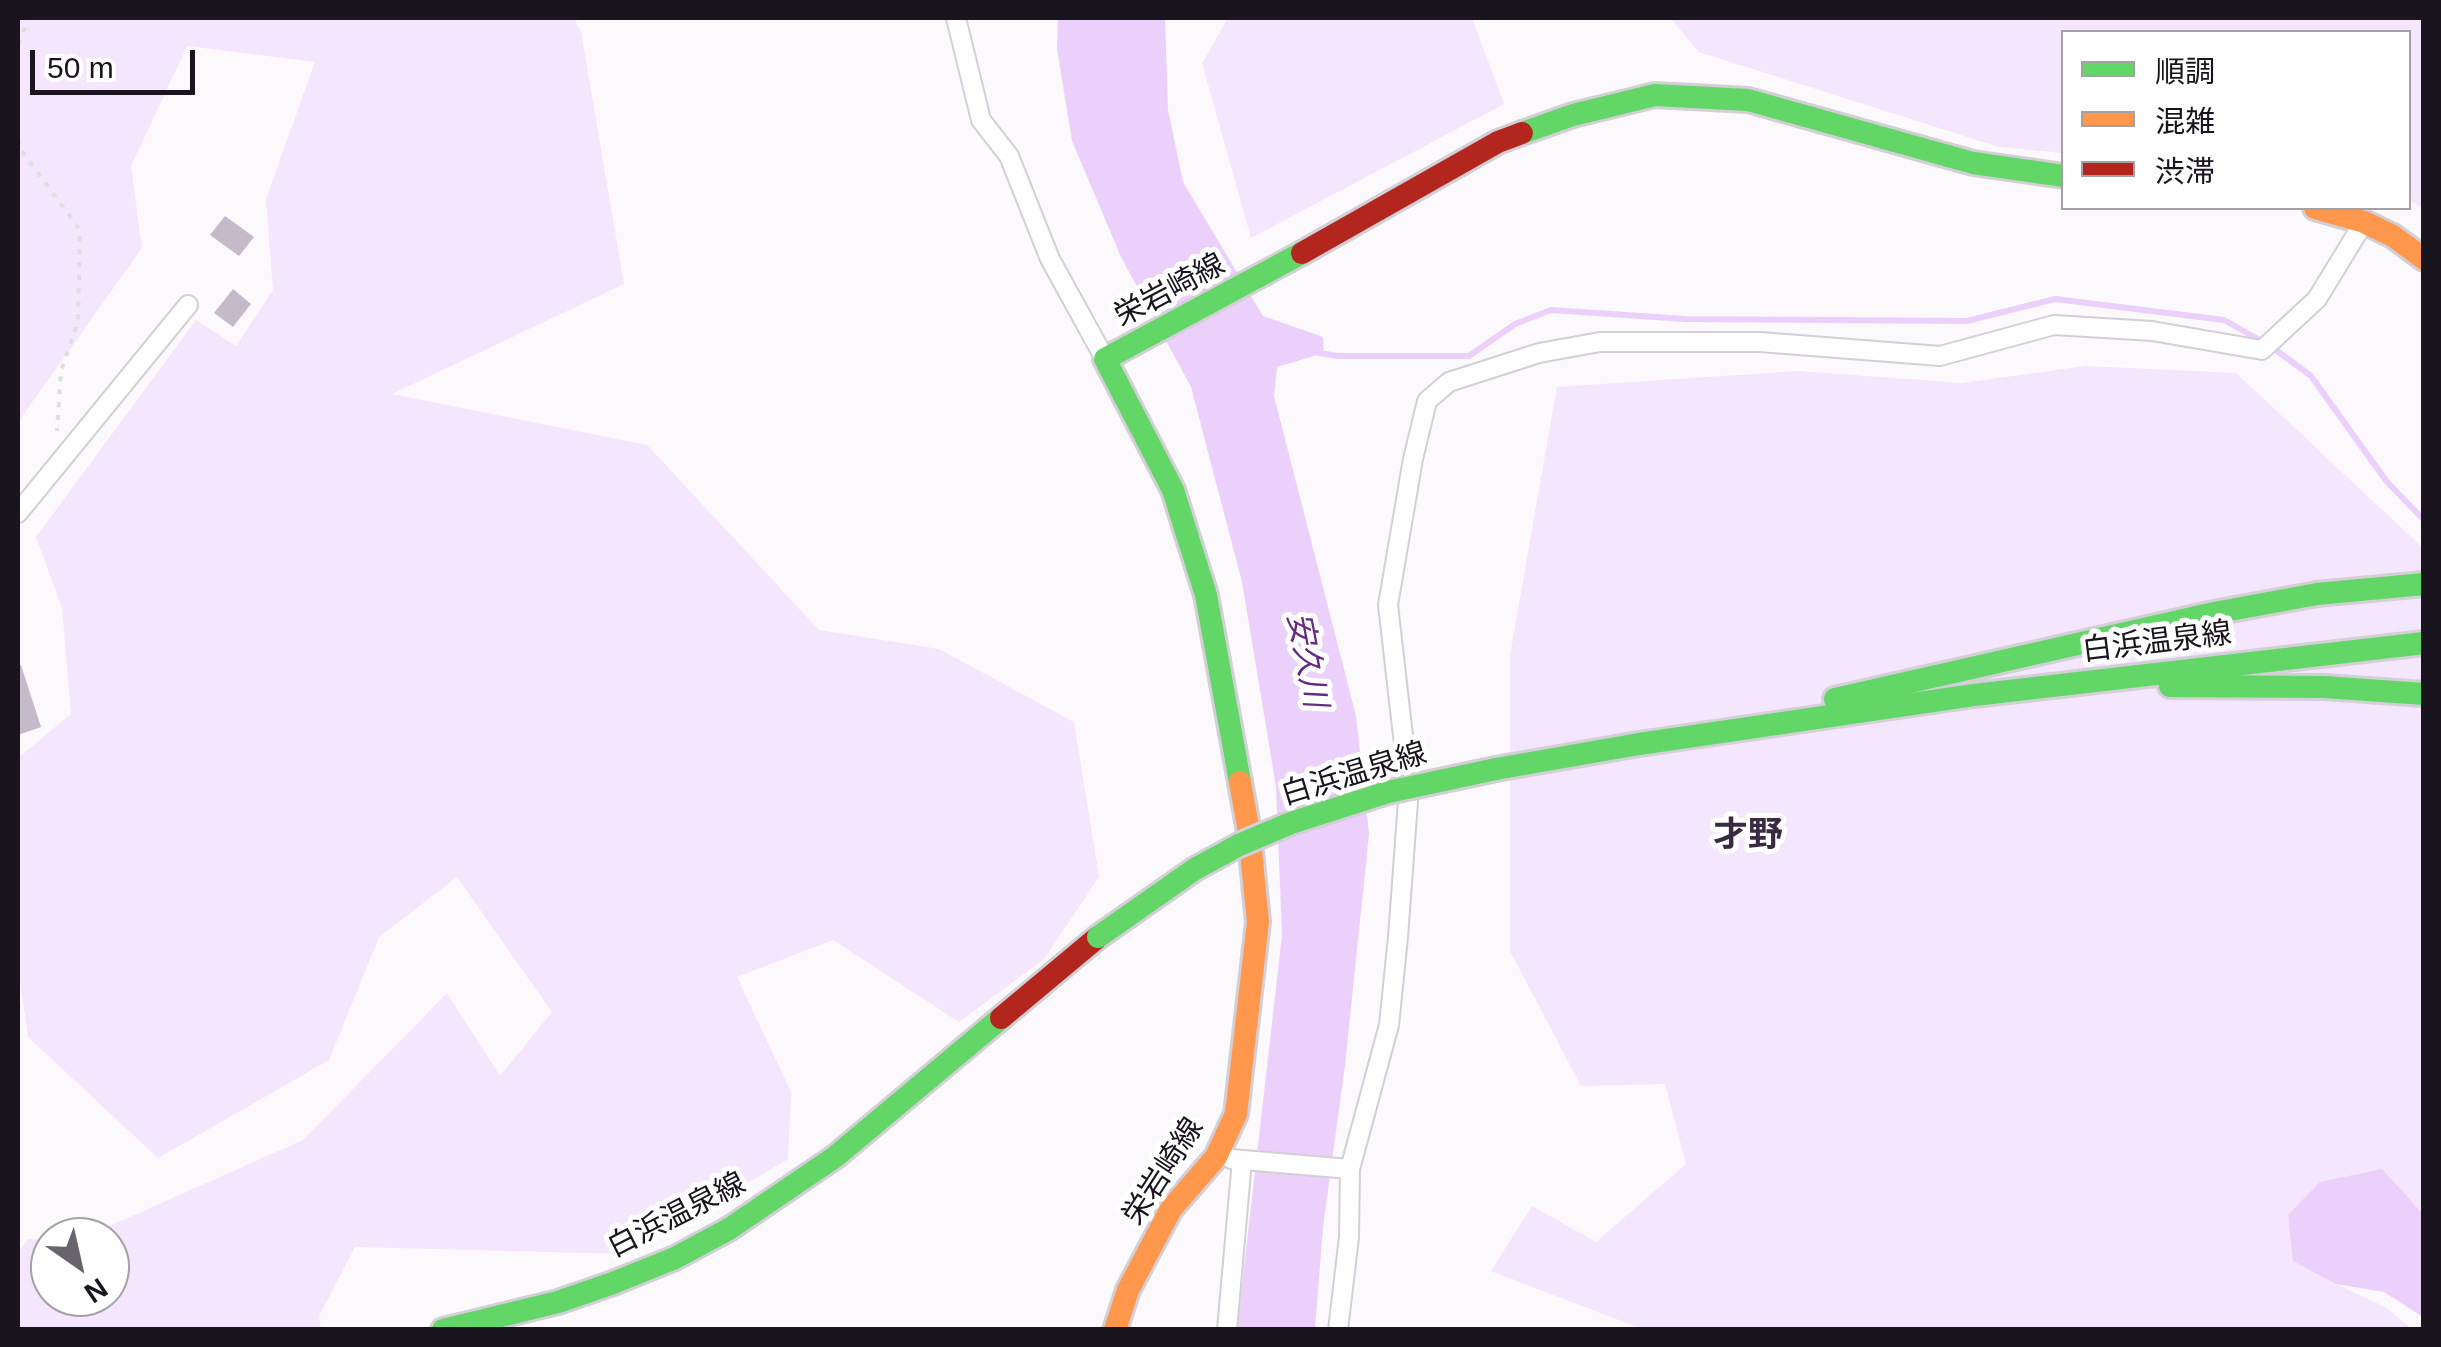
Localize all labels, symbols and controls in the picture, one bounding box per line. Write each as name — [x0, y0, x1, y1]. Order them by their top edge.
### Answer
scale bar — [35, 30, 200, 92]
legend — [2061, 30, 2411, 210]
text: 50 m — [47, 51, 114, 84]
text: 順調 — [2155, 55, 2215, 88]
text: 混雑 — [2155, 105, 2215, 138]
text: 渋滞 — [2155, 155, 2215, 188]
street label: 栄岩崎線 — [1109, 247, 1231, 335]
water label: 安久川 — [1278, 609, 1334, 711]
street label: 白浜温泉線 — [2080, 616, 2234, 670]
street label: 白浜温泉線 — [1277, 736, 1431, 814]
district label: 才野 — [1713, 815, 1783, 857]
street label: 栄岩崎線 — [1116, 1112, 1212, 1232]
street label: 白浜温泉線 — [602, 1166, 752, 1266]
north arrow — [30, 1217, 130, 1317]
text: N — [79, 1272, 113, 1309]

